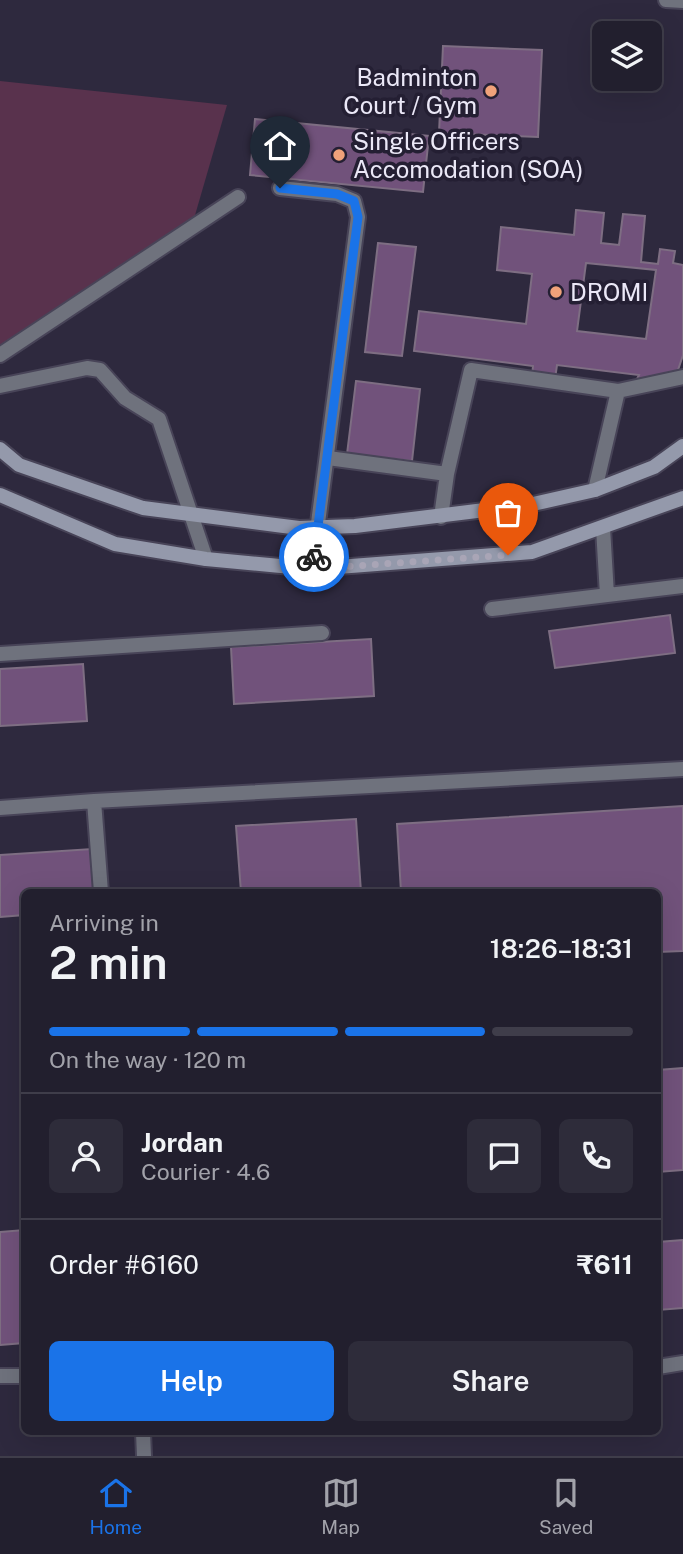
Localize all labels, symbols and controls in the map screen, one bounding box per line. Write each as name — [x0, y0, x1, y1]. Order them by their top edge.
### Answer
map controls — [592, 21, 662, 91]
button: layers — [592, 21, 662, 91]
place label: Badminton Court / Gym — [343, 63, 477, 119]
marker: Badminton Court / Gym — [483, 83, 499, 99]
pin — [250, 116, 310, 188]
icon: home — [261, 127, 299, 165]
place label: Single Officers Accomodation (SOA) — [353, 127, 583, 183]
marker: Single Officers Accomodation (SOA) — [331, 147, 347, 163]
place label: DROMI — [570, 278, 648, 306]
marker: DROMI — [548, 284, 564, 300]
pin — [478, 483, 538, 555]
icon: bag — [489, 494, 527, 532]
courier — [279, 522, 349, 592]
icon: bike — [295, 538, 333, 576]
text: Arriving in — [49, 909, 159, 936]
text: 18:26–18:31 — [490, 933, 633, 964]
text: 2 min — [49, 935, 168, 989]
text: On the way · 120 m — [49, 1046, 246, 1073]
button: person — [49, 1119, 123, 1193]
button: chat — [467, 1119, 541, 1193]
button: phone — [559, 1119, 633, 1193]
text: Jordan — [141, 1127, 223, 1158]
text: Courier · 4.6 — [141, 1158, 270, 1185]
text: Order #6160 — [49, 1249, 199, 1280]
text: ₹611 — [577, 1249, 633, 1280]
button: Help — [49, 1341, 334, 1421]
button: Share — [348, 1341, 633, 1421]
tab: Home — [90, 1474, 142, 1538]
tab: Map — [321, 1474, 360, 1538]
tab: Saved — [539, 1474, 593, 1538]

